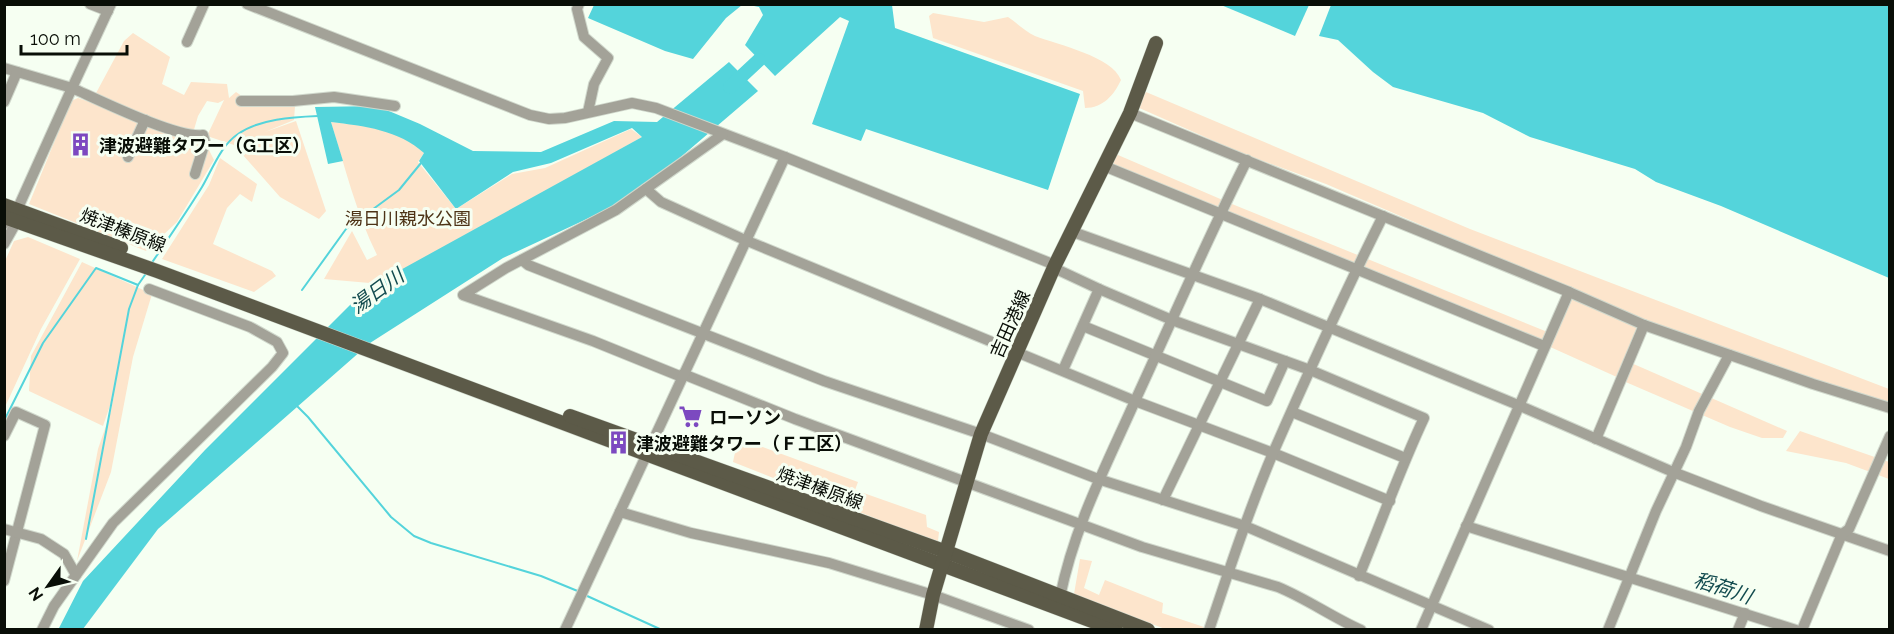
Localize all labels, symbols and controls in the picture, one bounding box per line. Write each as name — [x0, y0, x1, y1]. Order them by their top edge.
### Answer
scale bar — [21, 18, 128, 56]
text: 100 m — [30, 28, 81, 49]
building icon: 津波避難タワー（G工区） — [68, 132, 94, 158]
place label: 津波避難タワー（G工区） — [99, 135, 310, 156]
street label: 焼津榛原線 — [77, 204, 169, 256]
park label: 湯日川親水公園 — [345, 208, 471, 229]
water label: 湯日川 — [346, 262, 410, 318]
street label: 吉田港線 — [986, 287, 1034, 361]
supermarket icon: ローソン — [678, 404, 704, 430]
place label: ローソン — [709, 407, 781, 428]
building icon: 津波避難タワー（Ｆ工区） — [605, 430, 631, 456]
place label: 津波避難タワー（Ｆ工区） — [636, 433, 852, 454]
street label: 焼津榛原線 — [774, 463, 866, 513]
north arrow — [18, 556, 78, 616]
water label: 稻荷川 — [1691, 567, 1757, 609]
text: N — [25, 584, 47, 604]

